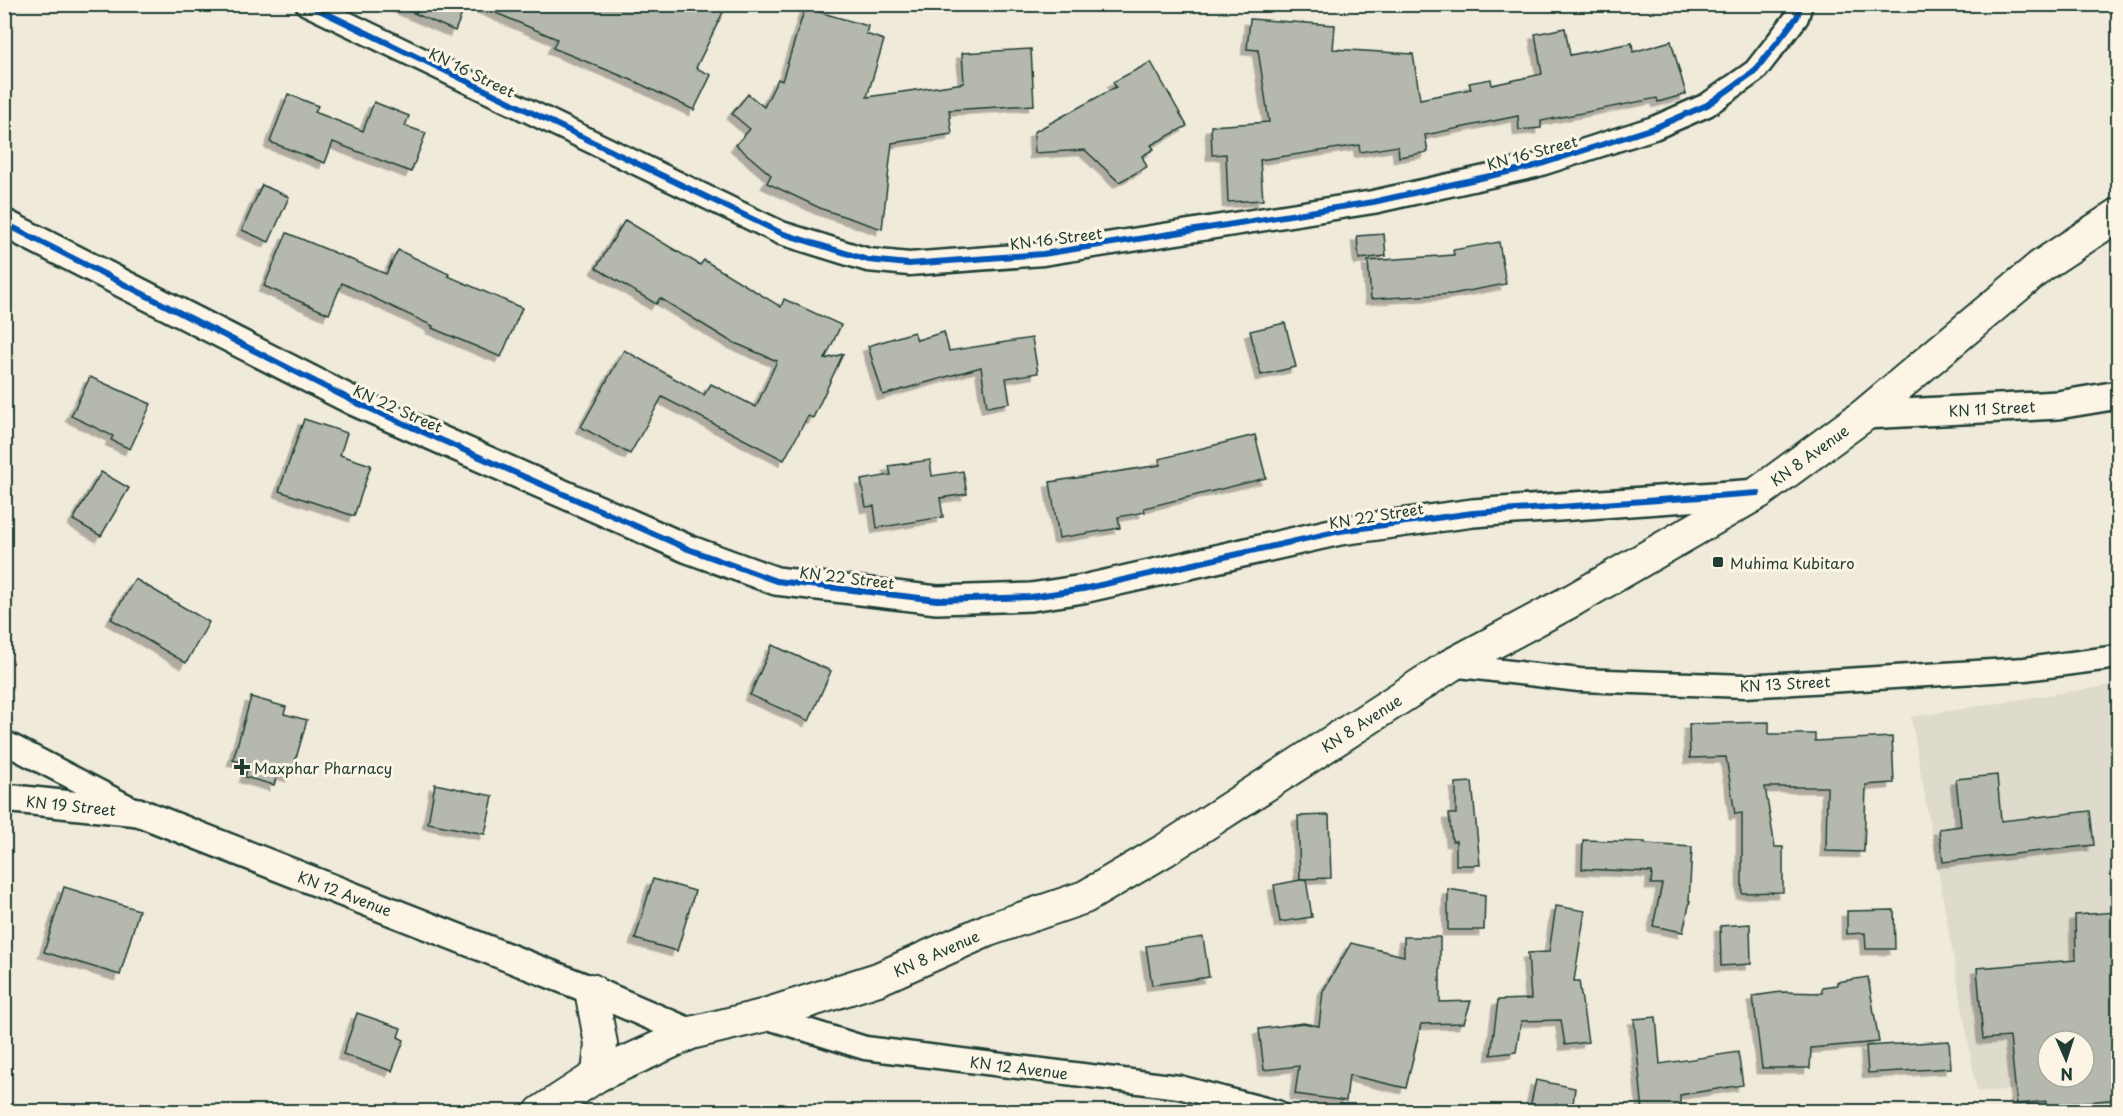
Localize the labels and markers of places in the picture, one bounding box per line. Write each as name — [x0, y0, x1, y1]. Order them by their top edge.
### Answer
place label: Muhima Kubitaro — [1730, 551, 1854, 574]
marker: Muhima Kubitaro — [1711, 555, 1725, 569]
place label: Maxphar Pharnacy — [254, 756, 392, 779]
marker: Maxphar Pharnacy — [235, 760, 249, 774]

